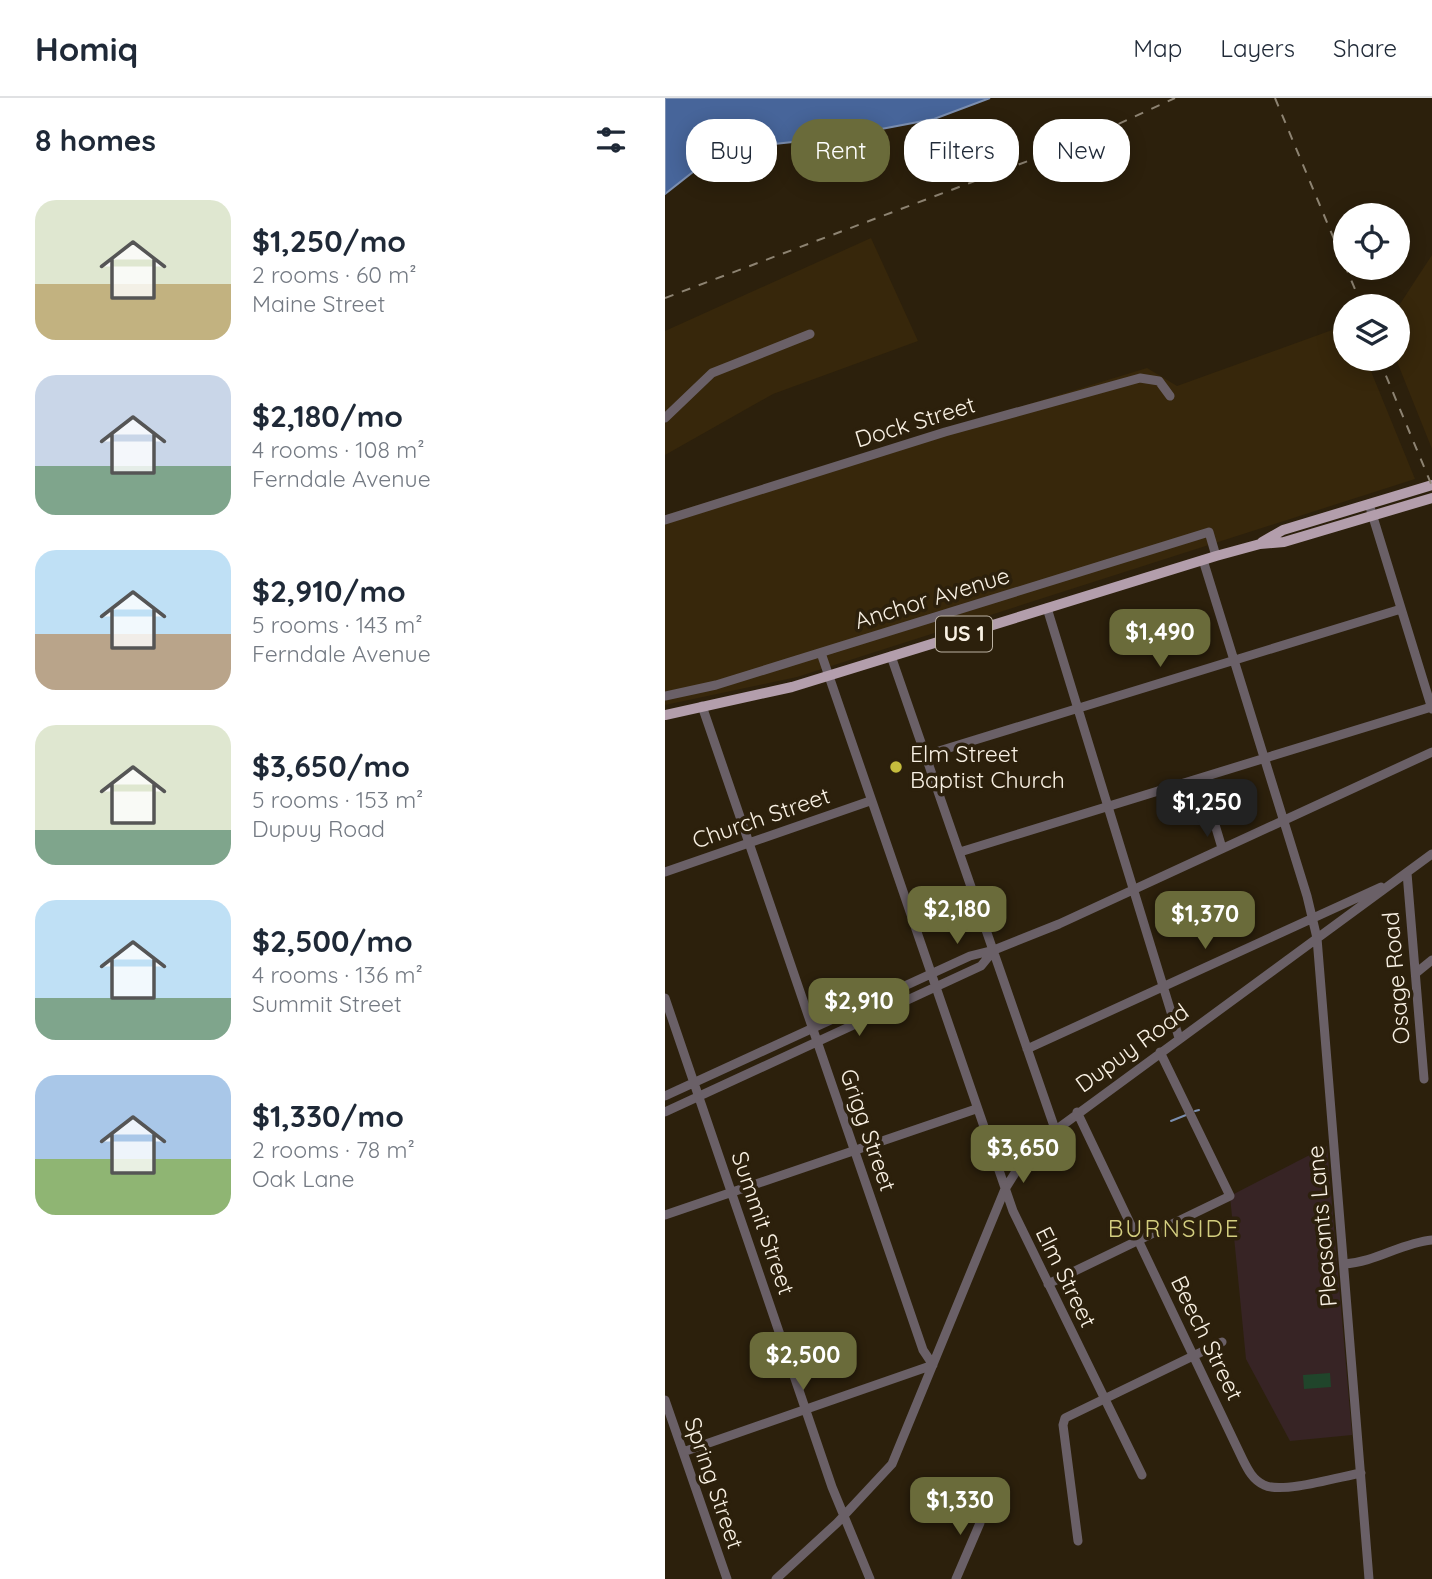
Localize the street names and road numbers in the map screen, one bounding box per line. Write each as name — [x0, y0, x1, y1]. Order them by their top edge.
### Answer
street label: Dock Street — [851, 389, 979, 454]
street label: Anchor Avenue — [851, 560, 1013, 635]
road number: US 1 — [936, 616, 992, 652]
street label: Church Street — [688, 780, 834, 855]
street label: Osage Road — [1375, 911, 1416, 1045]
street label: Dupuy Road — [1069, 997, 1194, 1098]
street label: Grigg Street — [834, 1065, 903, 1195]
street label: Pleasants Lane — [1300, 1144, 1343, 1308]
street label: Summit Street — [725, 1147, 802, 1299]
street label: Elm Street — [1030, 1222, 1103, 1332]
street label: Beech Street — [1165, 1271, 1250, 1405]
street label: Spring Street — [678, 1413, 751, 1553]

